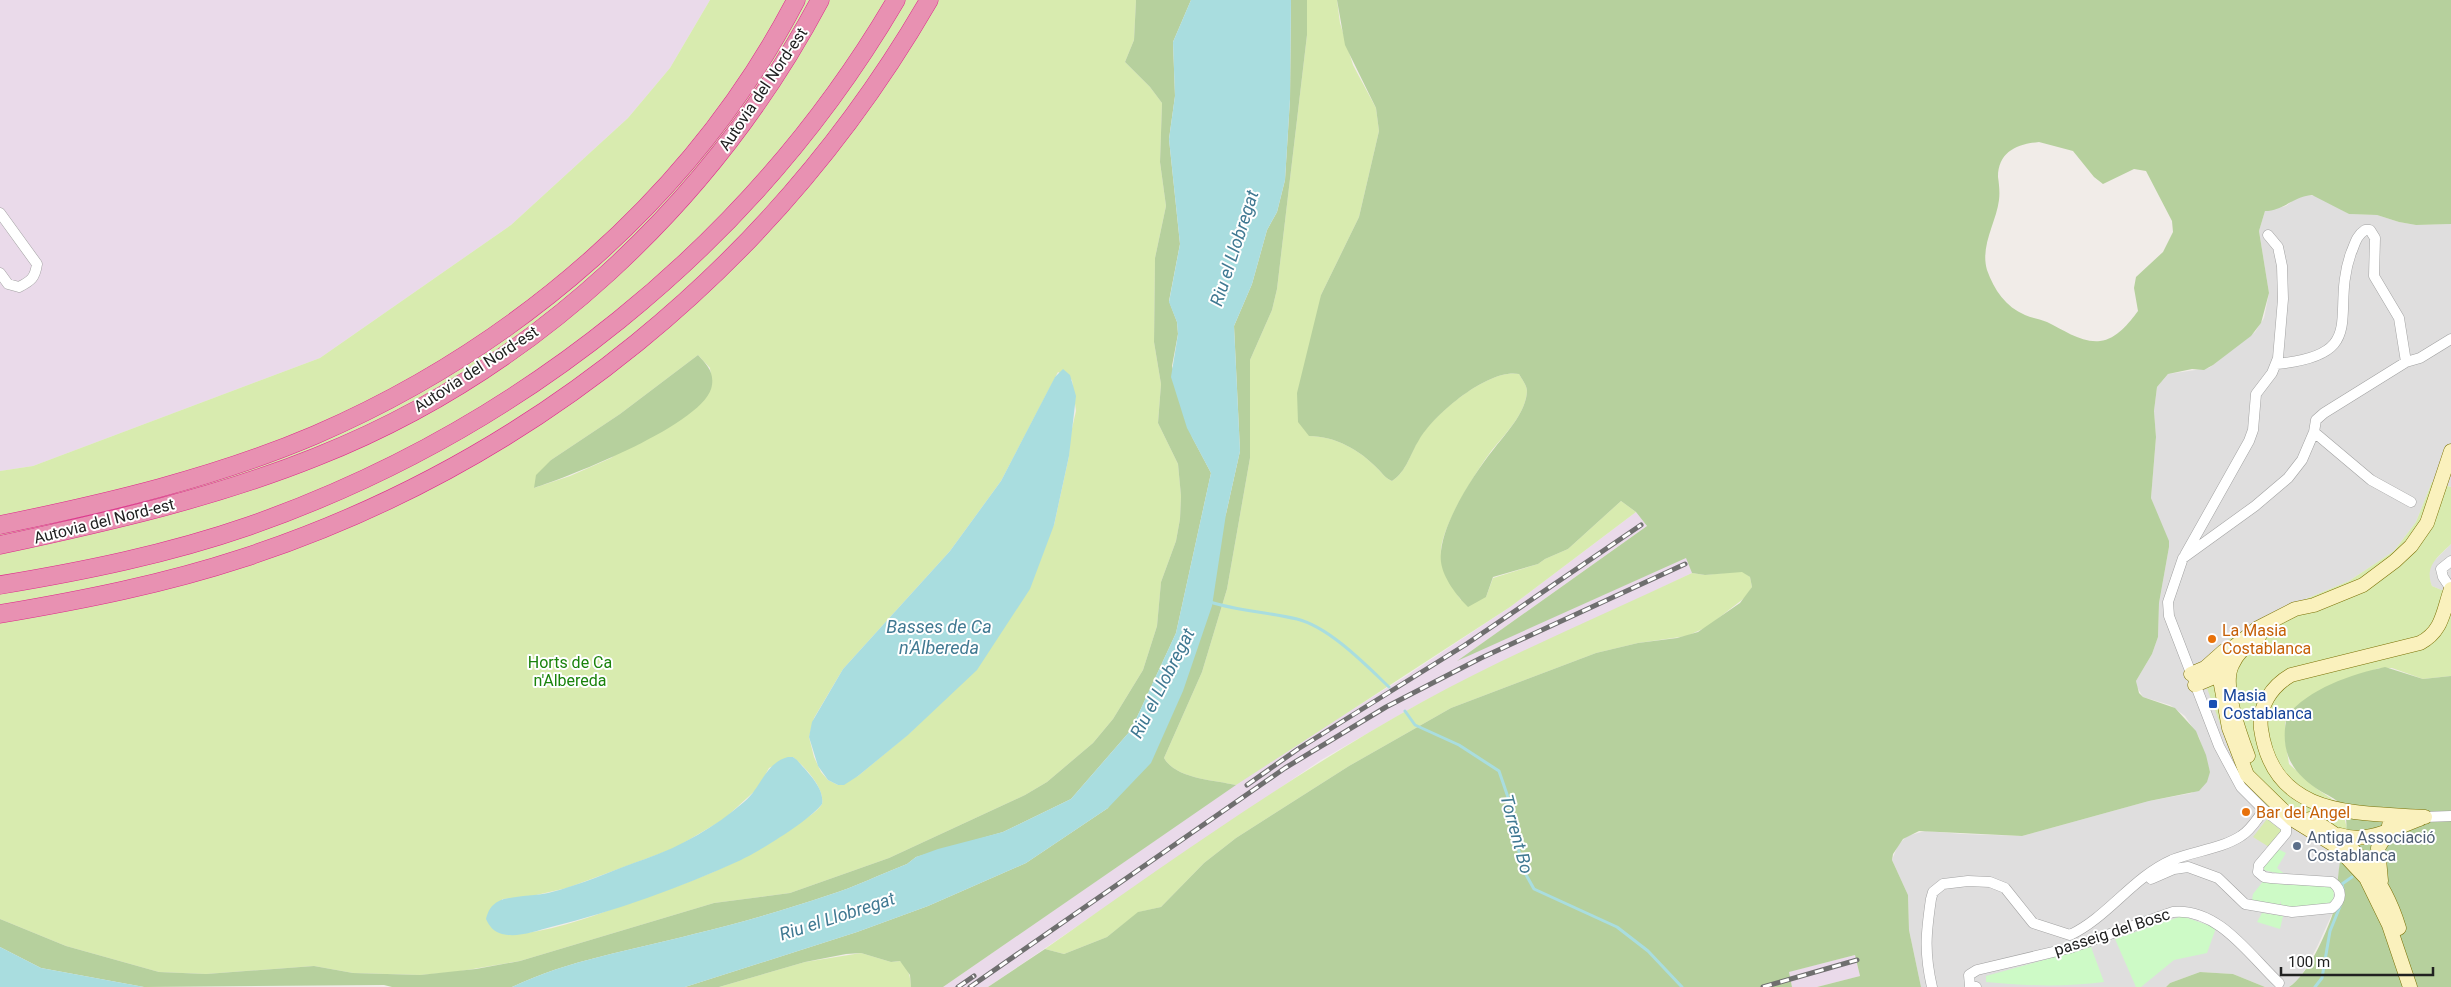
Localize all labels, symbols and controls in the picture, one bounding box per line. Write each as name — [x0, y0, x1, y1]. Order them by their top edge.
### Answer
street label: Autovia del Nord-est — [715, 24, 811, 154]
water label: Riu el Llobregat — [1205, 187, 1263, 309]
street label: Autovia del Nord-est — [410, 322, 542, 416]
street label: Autovia del Nord-est — [32, 494, 176, 548]
water label: Basses de Ca n'Albereda — [886, 616, 992, 658]
place label: La Masia Costablanca — [2222, 621, 2311, 658]
water label: Riu el Llobregat — [1125, 624, 1199, 741]
marker: La Masia Costablanca — [2206, 633, 2218, 645]
park label: Horts de Ca n'Albereda — [528, 653, 612, 690]
place label: Masia Costablanca — [2223, 686, 2312, 723]
marker: Masia Costablanca — [2207, 698, 2219, 710]
water label: Torrent Bo — [1496, 792, 1538, 876]
place label: Bar del Angel — [2256, 803, 2350, 822]
marker: Bar del Angel — [2240, 806, 2252, 818]
place label: Antiga Associació Costablanca — [2307, 828, 2436, 865]
marker: Antiga Associació Costablanca — [2291, 840, 2303, 852]
water label: Riu el Llobregat — [776, 887, 898, 945]
street label: passeig del Bosc — [2052, 904, 2172, 960]
scale bar — [2281, 944, 2434, 976]
text: 100 m — [2288, 953, 2330, 971]

